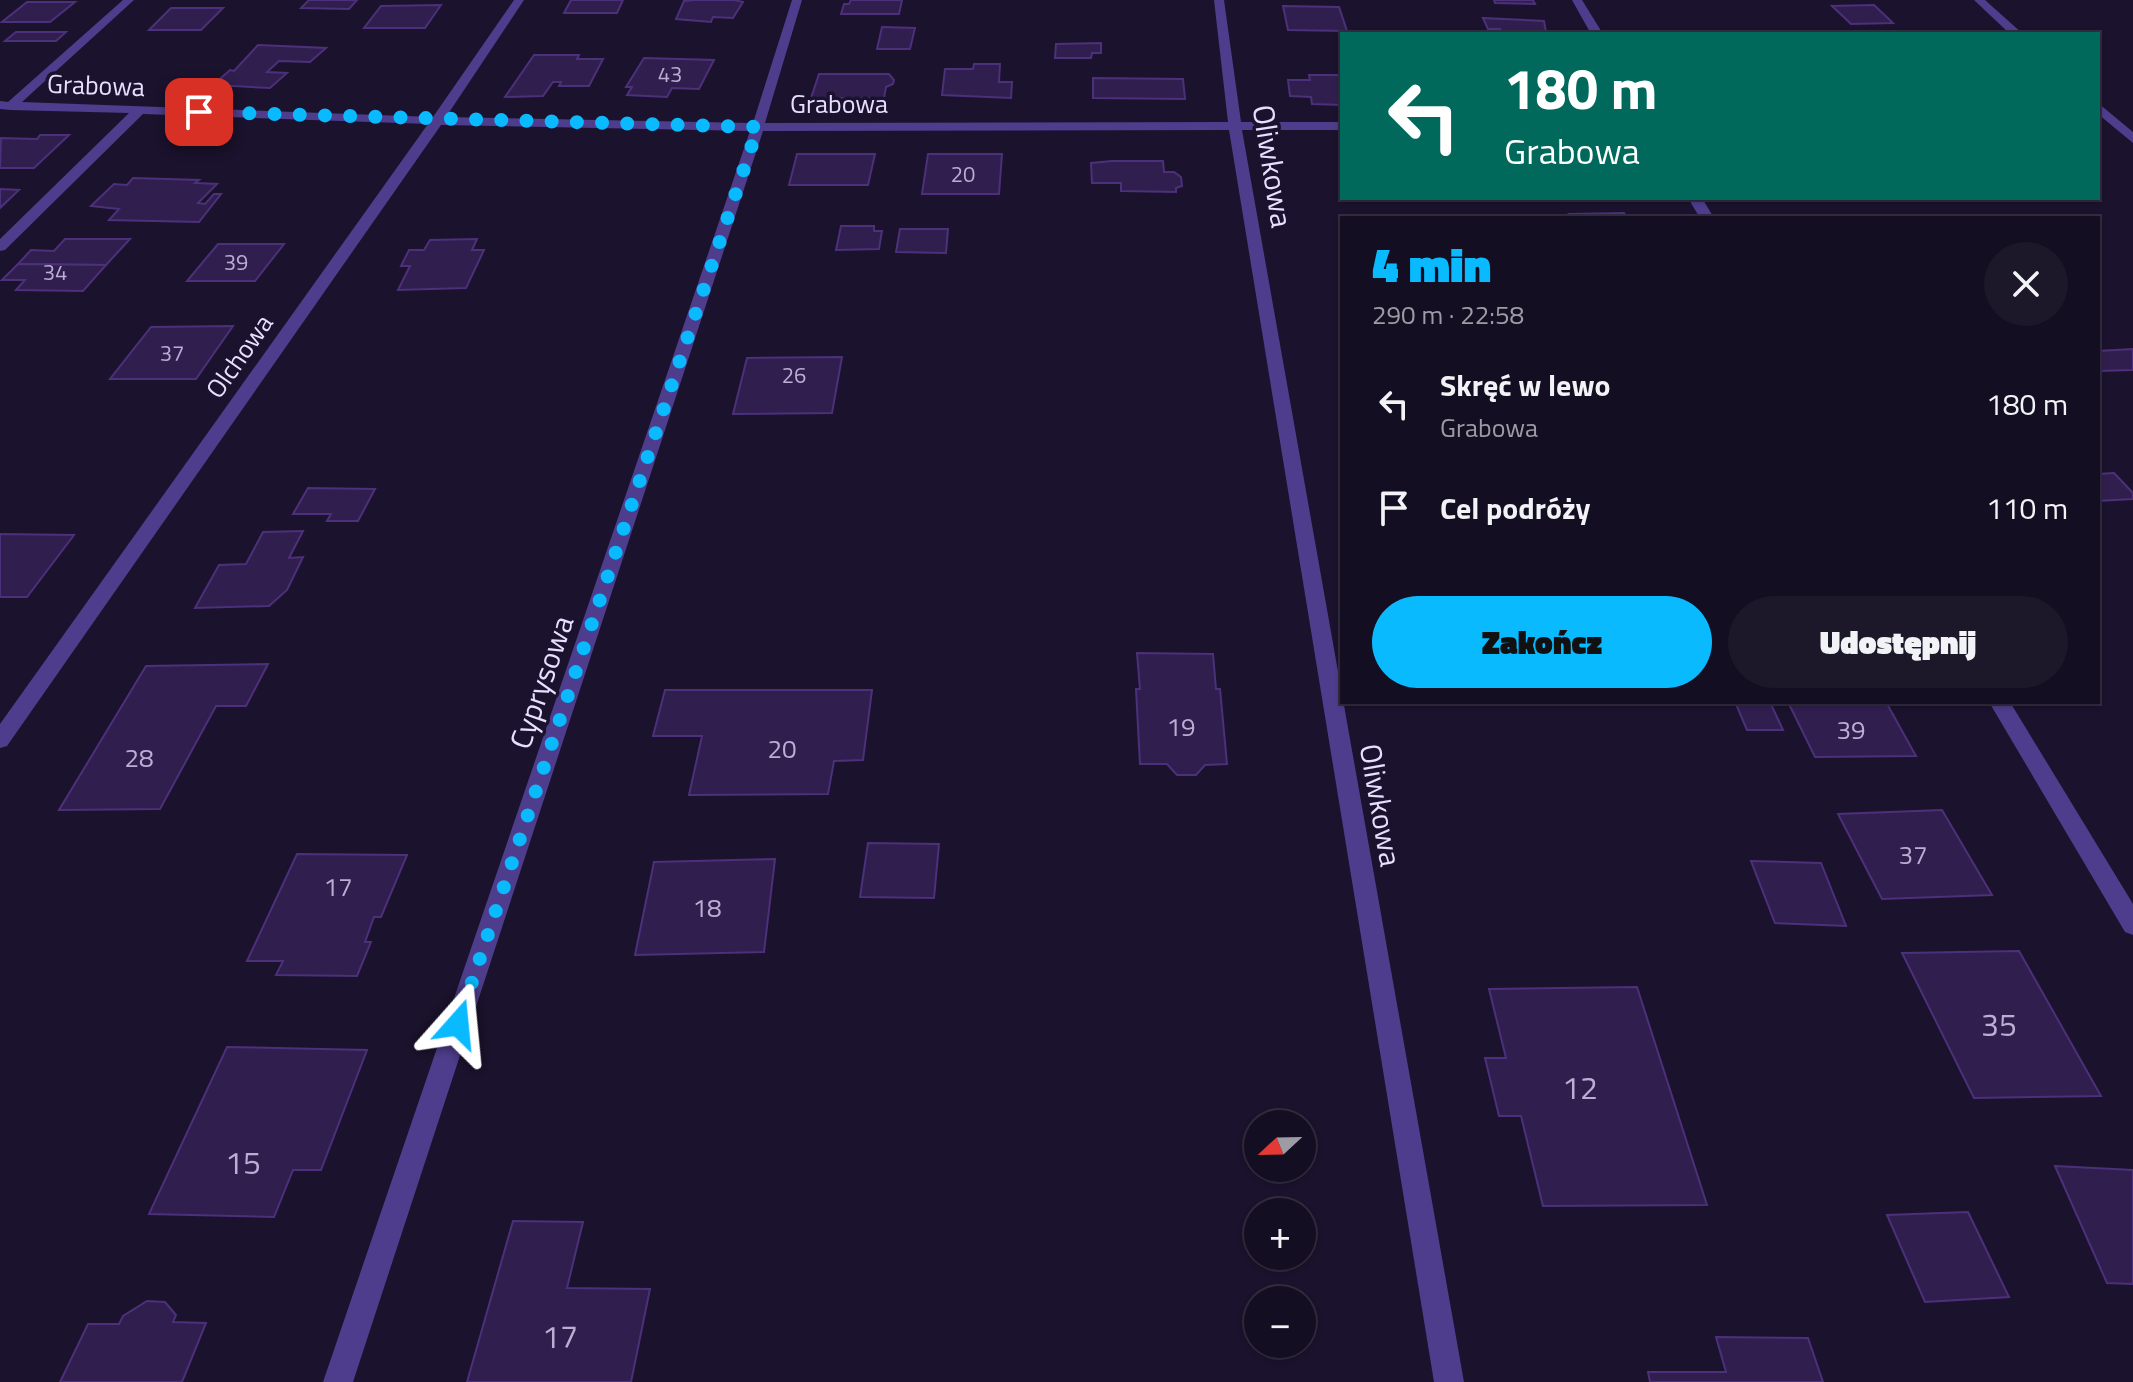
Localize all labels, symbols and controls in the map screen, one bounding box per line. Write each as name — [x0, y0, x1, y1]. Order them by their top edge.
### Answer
text: 180 m — [1504, 46, 1657, 131]
house number: 43 — [658, 57, 682, 91]
street label: Grabowa — [46, 64, 146, 106]
icon: left — [1372, 64, 1476, 168]
pin — [165, 78, 233, 146]
street label: Grabowa — [790, 84, 888, 123]
icon: arrive — [177, 90, 221, 134]
street label: Oliwkowa — [1241, 101, 1305, 231]
text: Grabowa — [1504, 123, 1640, 178]
house number: 20 — [951, 157, 975, 191]
text: 4 min — [1372, 228, 1491, 301]
button: close — [1984, 242, 2068, 326]
house number: 39 — [224, 245, 248, 279]
house number: 34 — [43, 255, 67, 289]
text: 290 m · 22:58 — [1372, 295, 1524, 334]
street label: Olchowa — [196, 306, 282, 406]
house number: 37 — [160, 336, 184, 370]
house number: 26 — [782, 358, 806, 392]
text: Skręć w lewo — [1440, 362, 1611, 408]
text: 180 m — [1986, 381, 2068, 427]
icon: left — [1372, 382, 1416, 426]
text: Grabowa — [1440, 408, 1538, 447]
text: Cel podróży — [1440, 485, 1591, 531]
text: 110 m — [1986, 485, 2068, 531]
icon: arrive — [1372, 486, 1416, 530]
button: Zakończ — [1372, 596, 1712, 688]
button: Udostępnij — [1728, 596, 2068, 688]
street label: Cyprysowa — [497, 609, 585, 755]
house number: 19 — [1166, 707, 1196, 746]
house number: 39 — [1836, 710, 1866, 749]
house number: 20 — [767, 729, 797, 768]
house number: 28 — [124, 738, 154, 777]
street label: Oliwkowa — [1348, 740, 1414, 870]
house number: 37 — [1898, 835, 1928, 874]
house number: 17 — [323, 867, 353, 906]
house number: 18 — [692, 888, 722, 927]
position arrow — [416, 982, 500, 1066]
house number: 35 — [1981, 1000, 2017, 1048]
house number: 12 — [1562, 1063, 1598, 1111]
north arrow — [1244, 1110, 1316, 1182]
map controls — [1244, 1110, 1316, 1358]
house number: 15 — [225, 1138, 261, 1186]
button: + — [1244, 1198, 1316, 1270]
button: − — [1244, 1286, 1316, 1358]
house number: 17 — [542, 1312, 578, 1360]

